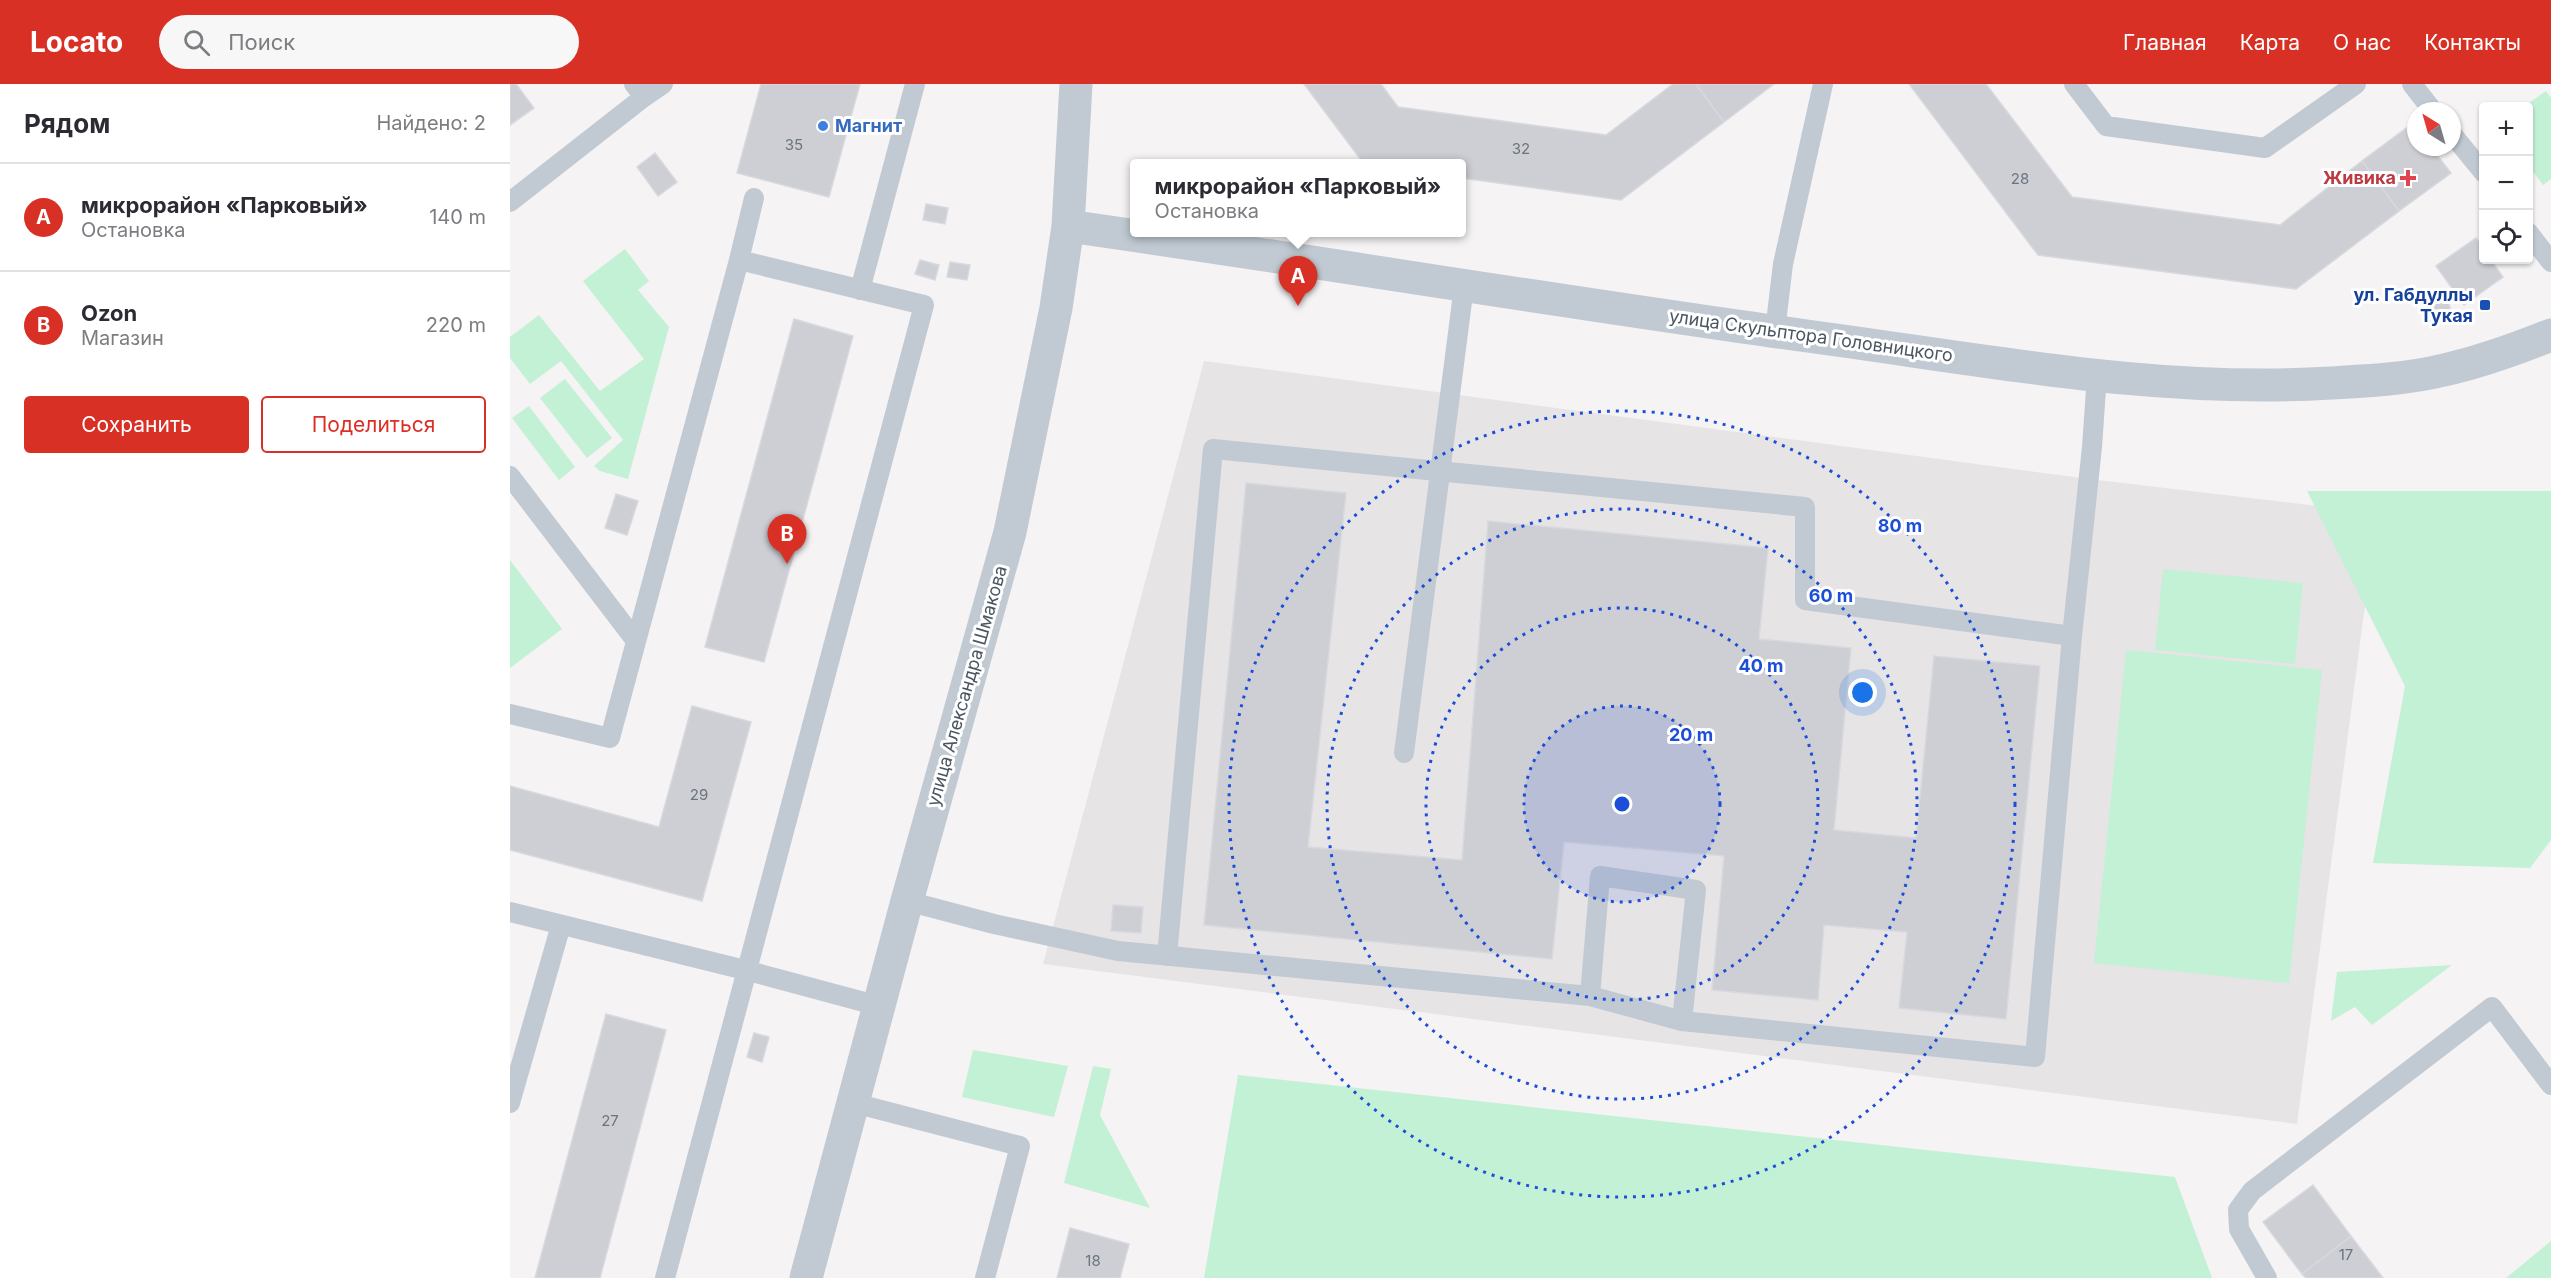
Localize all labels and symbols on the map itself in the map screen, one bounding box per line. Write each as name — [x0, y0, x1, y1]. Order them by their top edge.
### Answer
north arrow — [2407, 102, 2461, 156]
place label: Магнит — [835, 115, 902, 136]
marker: Магнит — [816, 119, 830, 133]
house number: 35 — [785, 135, 803, 154]
house number: 32 — [1512, 139, 1530, 158]
place label: Живика — [2323, 167, 2396, 188]
house number: 28 — [2011, 169, 2029, 188]
marker: Живика — [2401, 171, 2415, 185]
pin: A — [1278, 256, 1318, 306]
place label: ул. Габдуллы Тукая — [2353, 284, 2473, 326]
marker: ул. Габдуллы Тукая — [2478, 298, 2492, 312]
street label: улица Скульптора Головницкого — [1668, 305, 1954, 366]
pin: B — [768, 514, 806, 564]
text: 80 m — [1878, 515, 1922, 536]
street label: улица Александра Шмакова — [922, 563, 1011, 809]
text: 60 m — [1809, 585, 1853, 606]
text: 40 m — [1739, 655, 1784, 676]
your location — [1848, 678, 1877, 707]
text: 20 m — [1669, 724, 1713, 745]
house number: 29 — [690, 785, 708, 804]
centre of rings — [1612, 794, 1632, 814]
house number: 27 — [601, 1111, 619, 1130]
house number: 17 — [2339, 1245, 2353, 1264]
house number: 18 — [1085, 1251, 1101, 1270]

